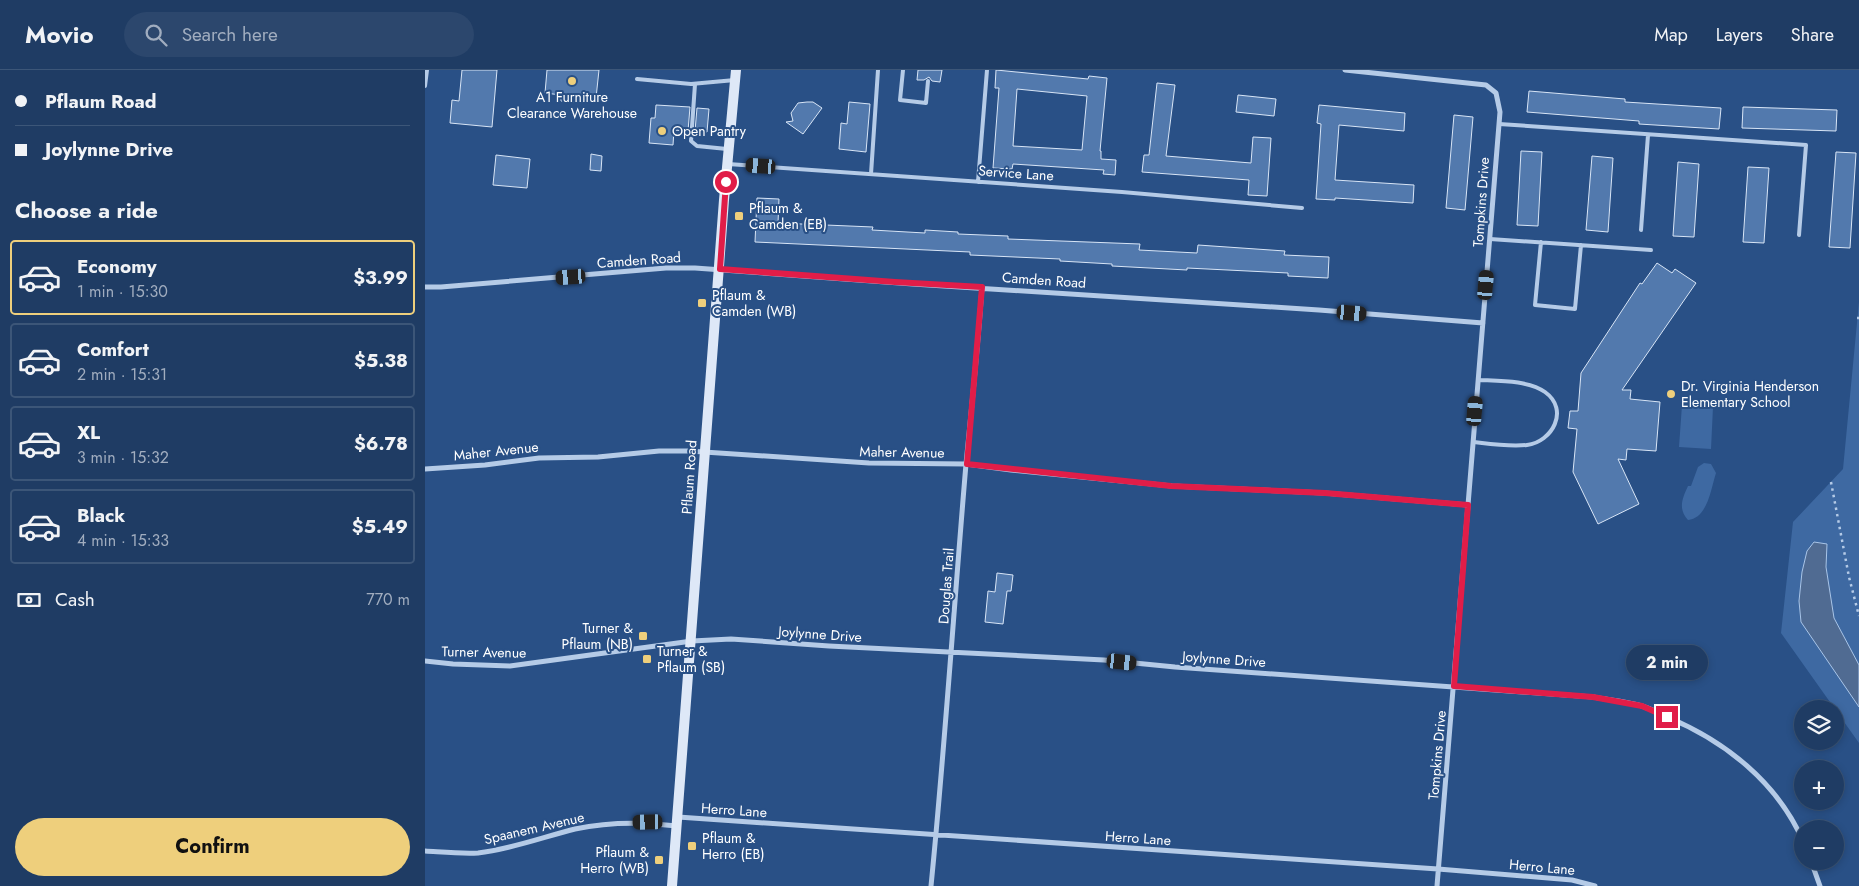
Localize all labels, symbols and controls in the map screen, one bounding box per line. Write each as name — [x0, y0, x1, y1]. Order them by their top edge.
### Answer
search box — [124, 12, 474, 57]
text: Movio — [25, 17, 94, 52]
icon: search — [142, 21, 170, 49]
text: Search here — [182, 21, 278, 48]
text: Map — [1654, 22, 1688, 48]
text: Layers — [1716, 22, 1763, 48]
text: Share — [1791, 22, 1834, 48]
marker: A1 Furniture Clearance Warehouse — [566, 75, 578, 87]
place label: A1 Furniture Clearance Warehouse — [507, 87, 637, 123]
text: Pflaum Road — [45, 88, 156, 115]
place label: Open Pantry — [672, 121, 747, 141]
marker: Open Pantry — [656, 125, 668, 137]
text: Joylynne Drive — [45, 136, 173, 163]
car — [745, 157, 776, 175]
street label: Tompkins Drive — [1468, 157, 1494, 247]
street label: Service Lane — [978, 160, 1054, 186]
route start — [715, 171, 737, 193]
text: Choose a ride — [15, 194, 158, 226]
place label: Pflaum & Camden (EB) — [749, 198, 827, 234]
marker: Pflaum & Camden (EB) — [733, 210, 745, 222]
street label: Camden Road — [596, 247, 682, 273]
text: Economy — [77, 253, 157, 280]
icon: car — [17, 255, 62, 300]
text: $3.99 — [353, 264, 408, 291]
street label: Camden Road — [1001, 267, 1087, 293]
car — [555, 268, 586, 286]
car — [1477, 269, 1494, 301]
text: 1 min · 15:30 — [77, 280, 168, 303]
place label: Pflaum & Camden (WB) — [712, 285, 796, 321]
marker: Pflaum & Camden (WB) — [696, 297, 708, 309]
car — [1336, 304, 1367, 322]
text: Comfort — [77, 336, 149, 363]
icon: car — [17, 338, 62, 383]
text: $5.38 — [354, 347, 408, 374]
text: 2 min · 15:31 — [77, 363, 167, 386]
place label: Dr. Virginia Henderson Elementary School — [1681, 376, 1819, 412]
marker: Dr. Virginia Henderson Elementary School — [1665, 388, 1677, 400]
car — [1466, 395, 1483, 427]
text: XL — [77, 419, 100, 446]
icon: car — [17, 421, 62, 466]
text: $6.78 — [354, 430, 408, 457]
street label: Maher Avenue — [453, 437, 539, 465]
street label: Pflaum Road — [676, 439, 702, 515]
street label: Maher Avenue — [859, 441, 945, 463]
text: 3 min · 15:32 — [77, 446, 169, 469]
text: Black — [77, 502, 125, 529]
icon: car — [17, 504, 62, 549]
text: $5.49 — [352, 513, 408, 540]
text: 4 min · 15:33 — [77, 529, 169, 552]
street label: Douglas Trail — [933, 547, 959, 625]
icon: cash — [15, 586, 43, 614]
text: Cash — [55, 586, 95, 613]
text: 770 m — [366, 588, 410, 611]
place label: Turner & Pflaum (NB) — [562, 618, 634, 654]
street label: Joylynne Drive — [776, 621, 862, 647]
marker: Turner & Pflaum (NB) — [637, 630, 649, 642]
street label: Turner Avenue — [441, 641, 527, 663]
place label: Turner & Pflaum (SB) — [657, 641, 725, 677]
callout: 2 min — [1626, 644, 1708, 680]
street label: Joylynne Drive — [1180, 646, 1266, 672]
text: 2 min — [1646, 651, 1688, 674]
marker: Turner & Pflaum (SB) — [641, 653, 653, 665]
car — [1106, 653, 1137, 671]
map controls — [1794, 700, 1844, 870]
button: layers — [1794, 700, 1844, 750]
route end — [1656, 706, 1678, 728]
street label: Tompkins Drive — [1423, 709, 1451, 801]
button: + — [1794, 760, 1844, 810]
street label: Herro Lane — [700, 798, 768, 822]
street label: Spaanem Avenue — [482, 807, 586, 849]
car — [632, 814, 663, 830]
button: Confirm — [15, 818, 410, 876]
button: − — [1794, 820, 1844, 870]
street label: Herro Lane — [1104, 826, 1172, 850]
place label: Pflaum & Herro (EB) — [702, 828, 765, 864]
marker: Pflaum & Herro (EB) — [686, 840, 698, 852]
place label: Pflaum & Herro (WB) — [580, 842, 650, 878]
marker: Pflaum & Herro (WB) — [653, 854, 665, 866]
street label: Herro Lane — [1508, 854, 1576, 880]

